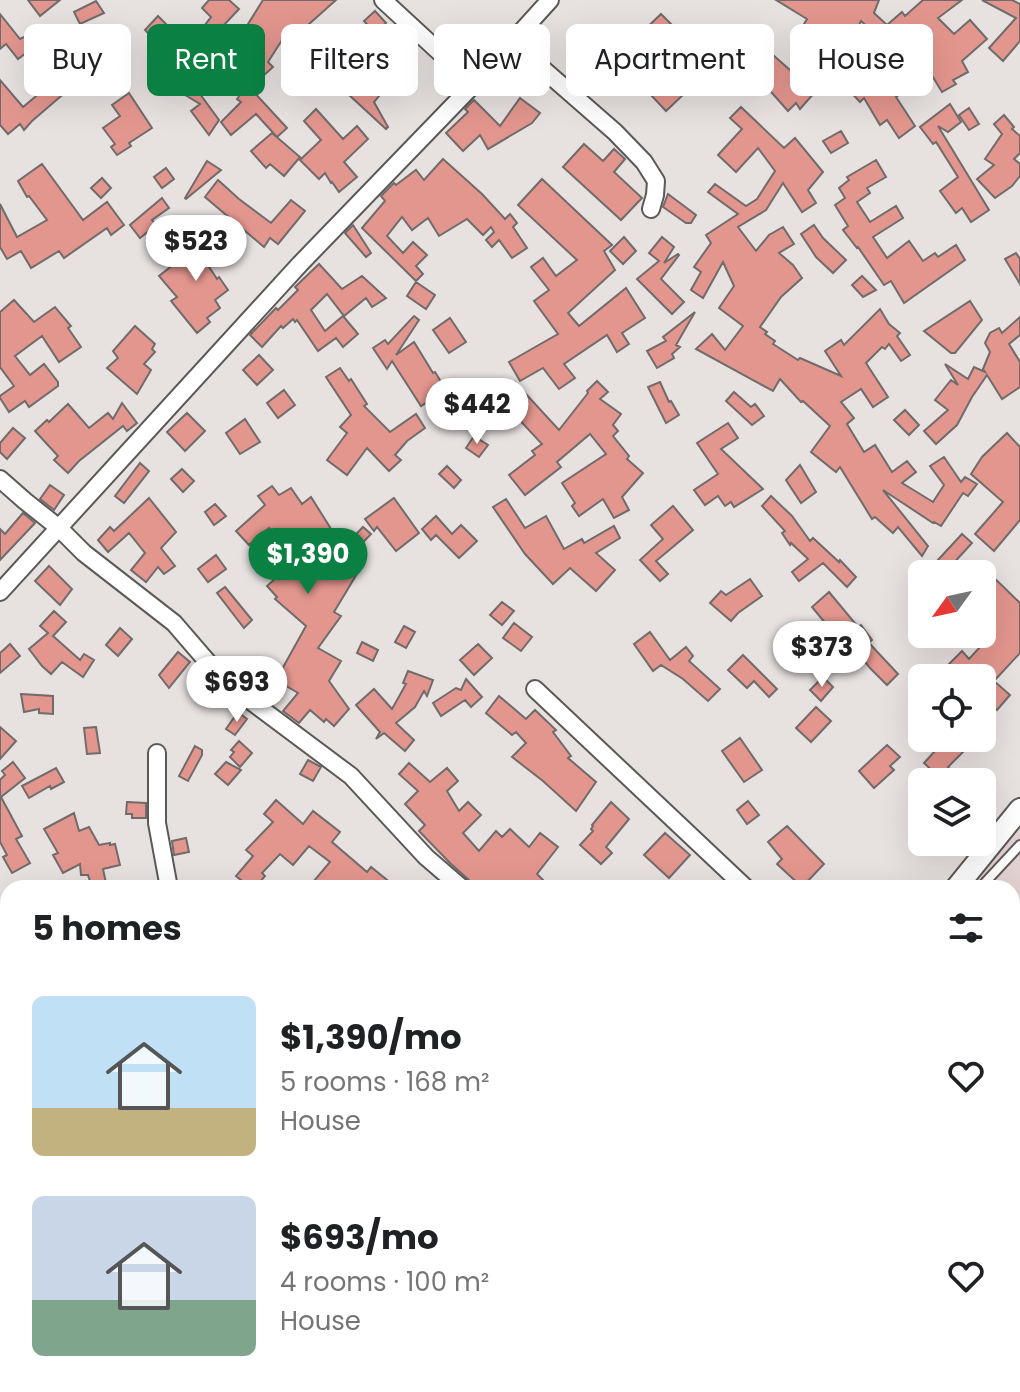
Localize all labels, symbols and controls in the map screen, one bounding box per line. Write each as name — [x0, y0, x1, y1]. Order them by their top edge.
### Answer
chip: Buy — [24, 24, 131, 96]
chip: Rent — [147, 24, 265, 96]
chip: Filters — [281, 24, 418, 96]
chip: New — [434, 24, 550, 96]
chip: Apartment — [566, 24, 774, 96]
chip: House — [790, 24, 933, 96]
pin: $523 — [149, 215, 243, 283]
text: $523 — [164, 223, 228, 259]
pin: $442 — [430, 378, 524, 446]
text: $442 — [443, 386, 511, 422]
pin: $1,390 — [243, 528, 373, 596]
text: $1,390 — [266, 536, 350, 572]
north arrow — [908, 560, 996, 648]
map controls — [908, 560, 996, 856]
pin: $373 — [775, 621, 869, 689]
text: $373 — [791, 629, 853, 665]
pin: $693 — [190, 656, 284, 724]
text: $693 — [204, 664, 270, 700]
button: locate — [908, 664, 996, 752]
button: layers — [908, 768, 996, 856]
text: 5 homes — [32, 904, 182, 952]
icon: filters — [944, 906, 988, 950]
text: $1,390/mo — [280, 1013, 462, 1061]
icon: home — [96, 1028, 192, 1124]
icon: heart — [944, 1054, 988, 1098]
text: 5 rooms · 168 m² — [280, 1064, 490, 1100]
text: House — [280, 1103, 361, 1139]
text: $693/mo — [280, 1213, 439, 1261]
icon: home — [96, 1228, 192, 1324]
icon: heart — [944, 1254, 988, 1298]
text: 4 rooms · 100 m² — [280, 1264, 489, 1300]
text: House — [280, 1303, 361, 1339]

